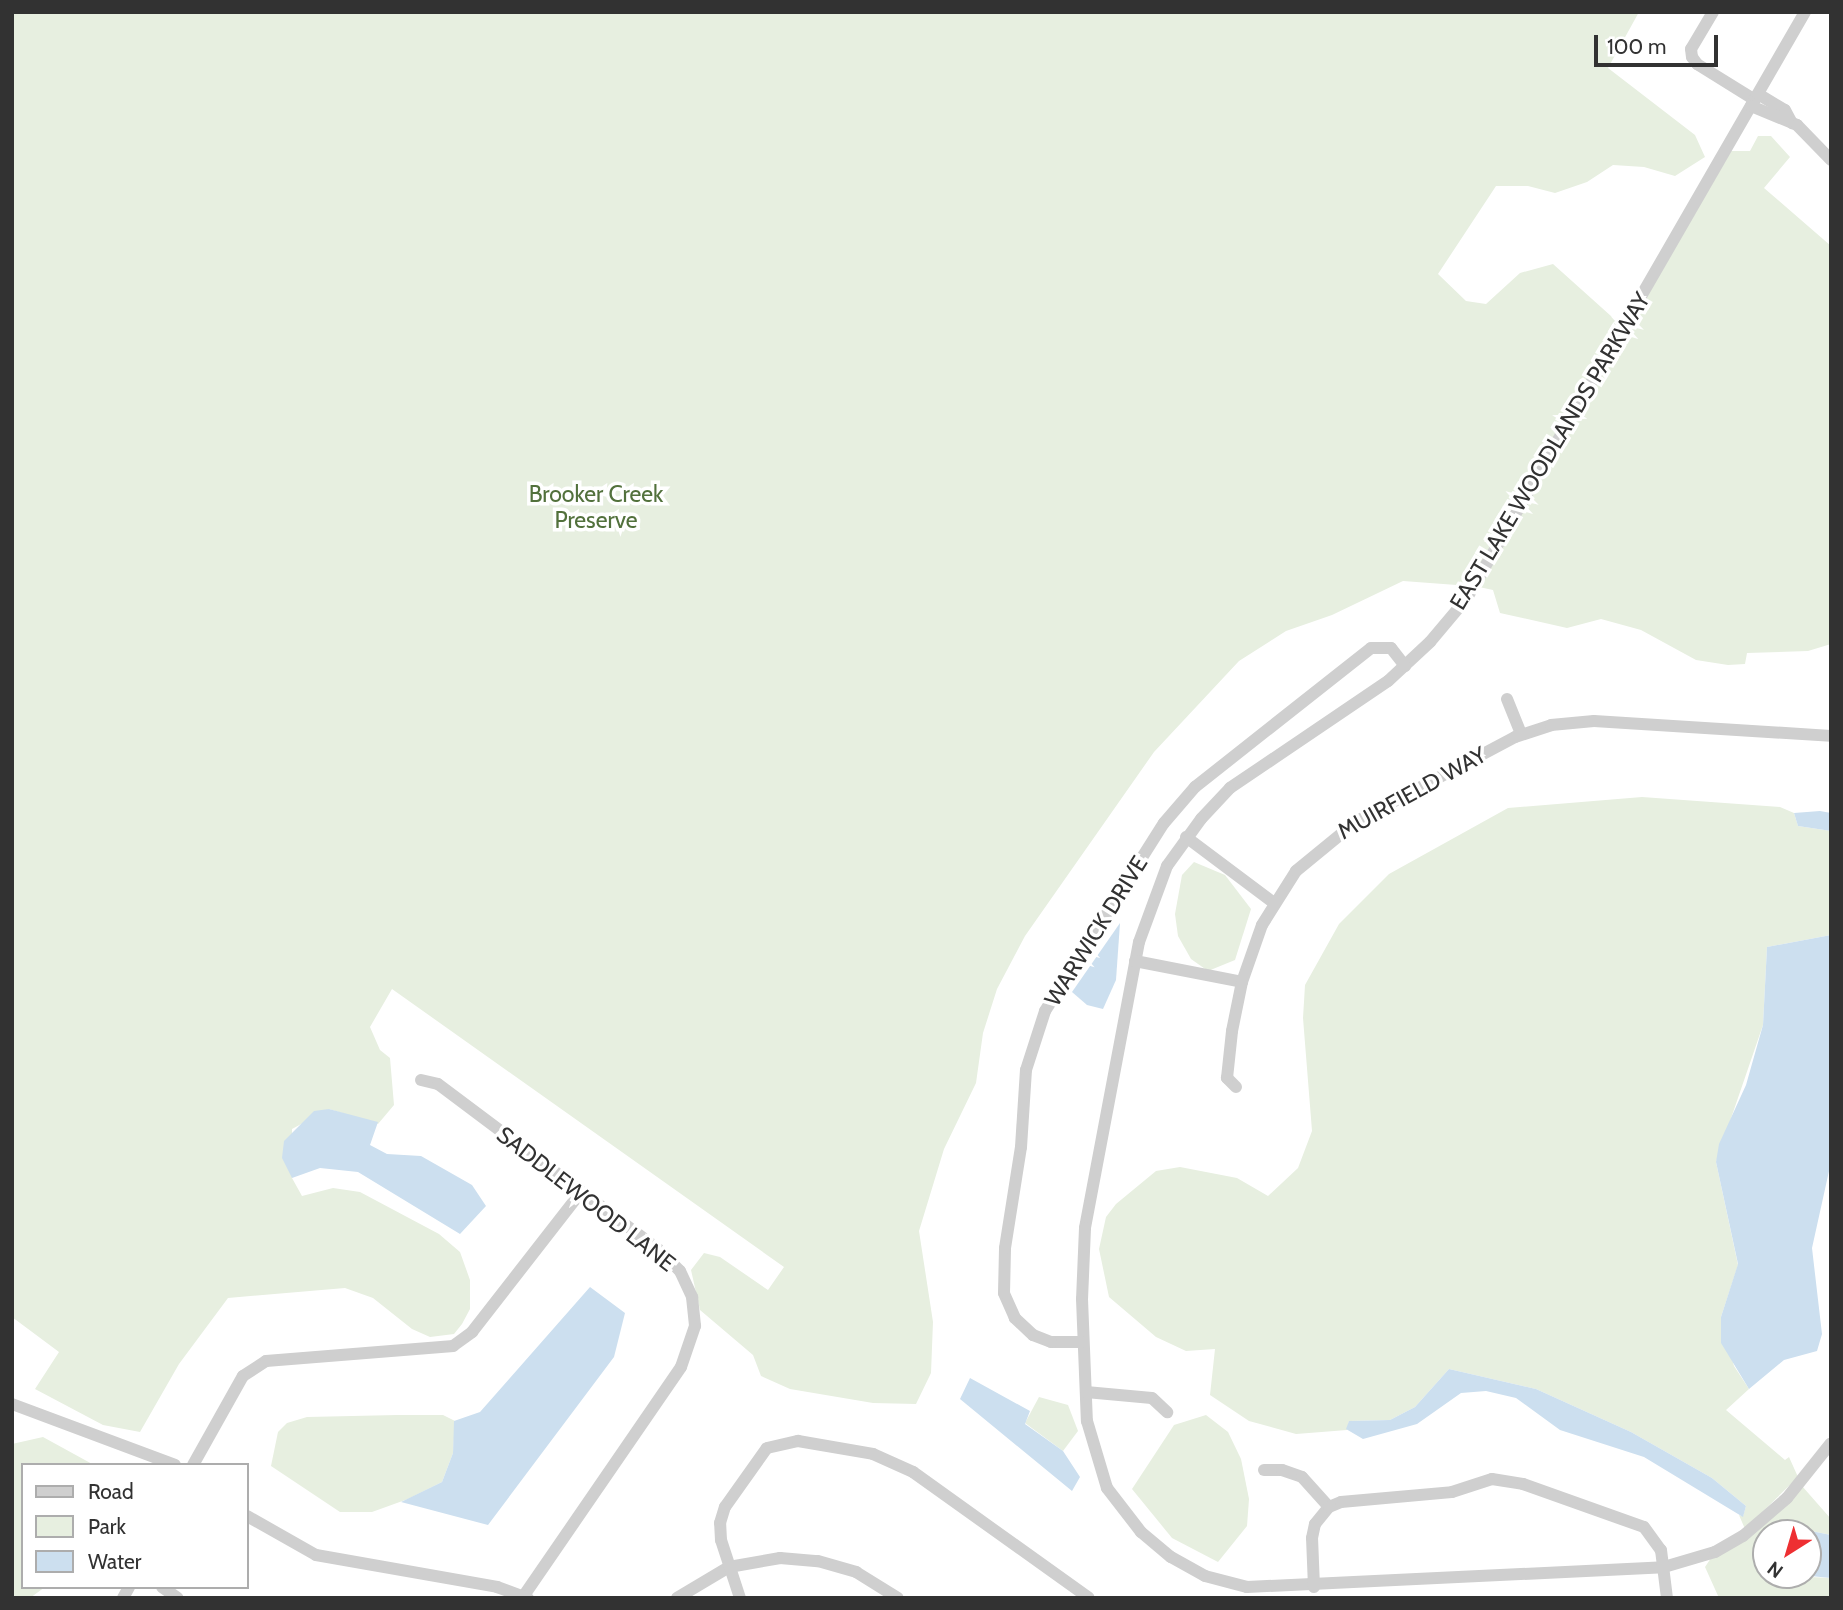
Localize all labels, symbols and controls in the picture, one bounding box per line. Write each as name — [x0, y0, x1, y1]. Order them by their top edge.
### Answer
scale bar — [1598, 21, 1722, 65]
text: 100 m — [1607, 34, 1666, 59]
street label: EAST LAKE WOODLANDS PARKWAY — [1444, 287, 1656, 615]
park label: Brooker Creek Preserve — [529, 480, 663, 534]
street label: MUIRFIELD WAY — [1333, 741, 1491, 845]
street label: WARWICK DRIVE — [1039, 851, 1153, 1011]
street label: SADDLEWOOD LANE — [491, 1121, 681, 1277]
legend — [21, 1463, 248, 1589]
text: Road — [88, 1479, 134, 1504]
text: Park — [88, 1514, 126, 1539]
north arrow — [1752, 1519, 1822, 1589]
text: Water — [88, 1549, 141, 1574]
text: N — [1763, 1556, 1788, 1583]

